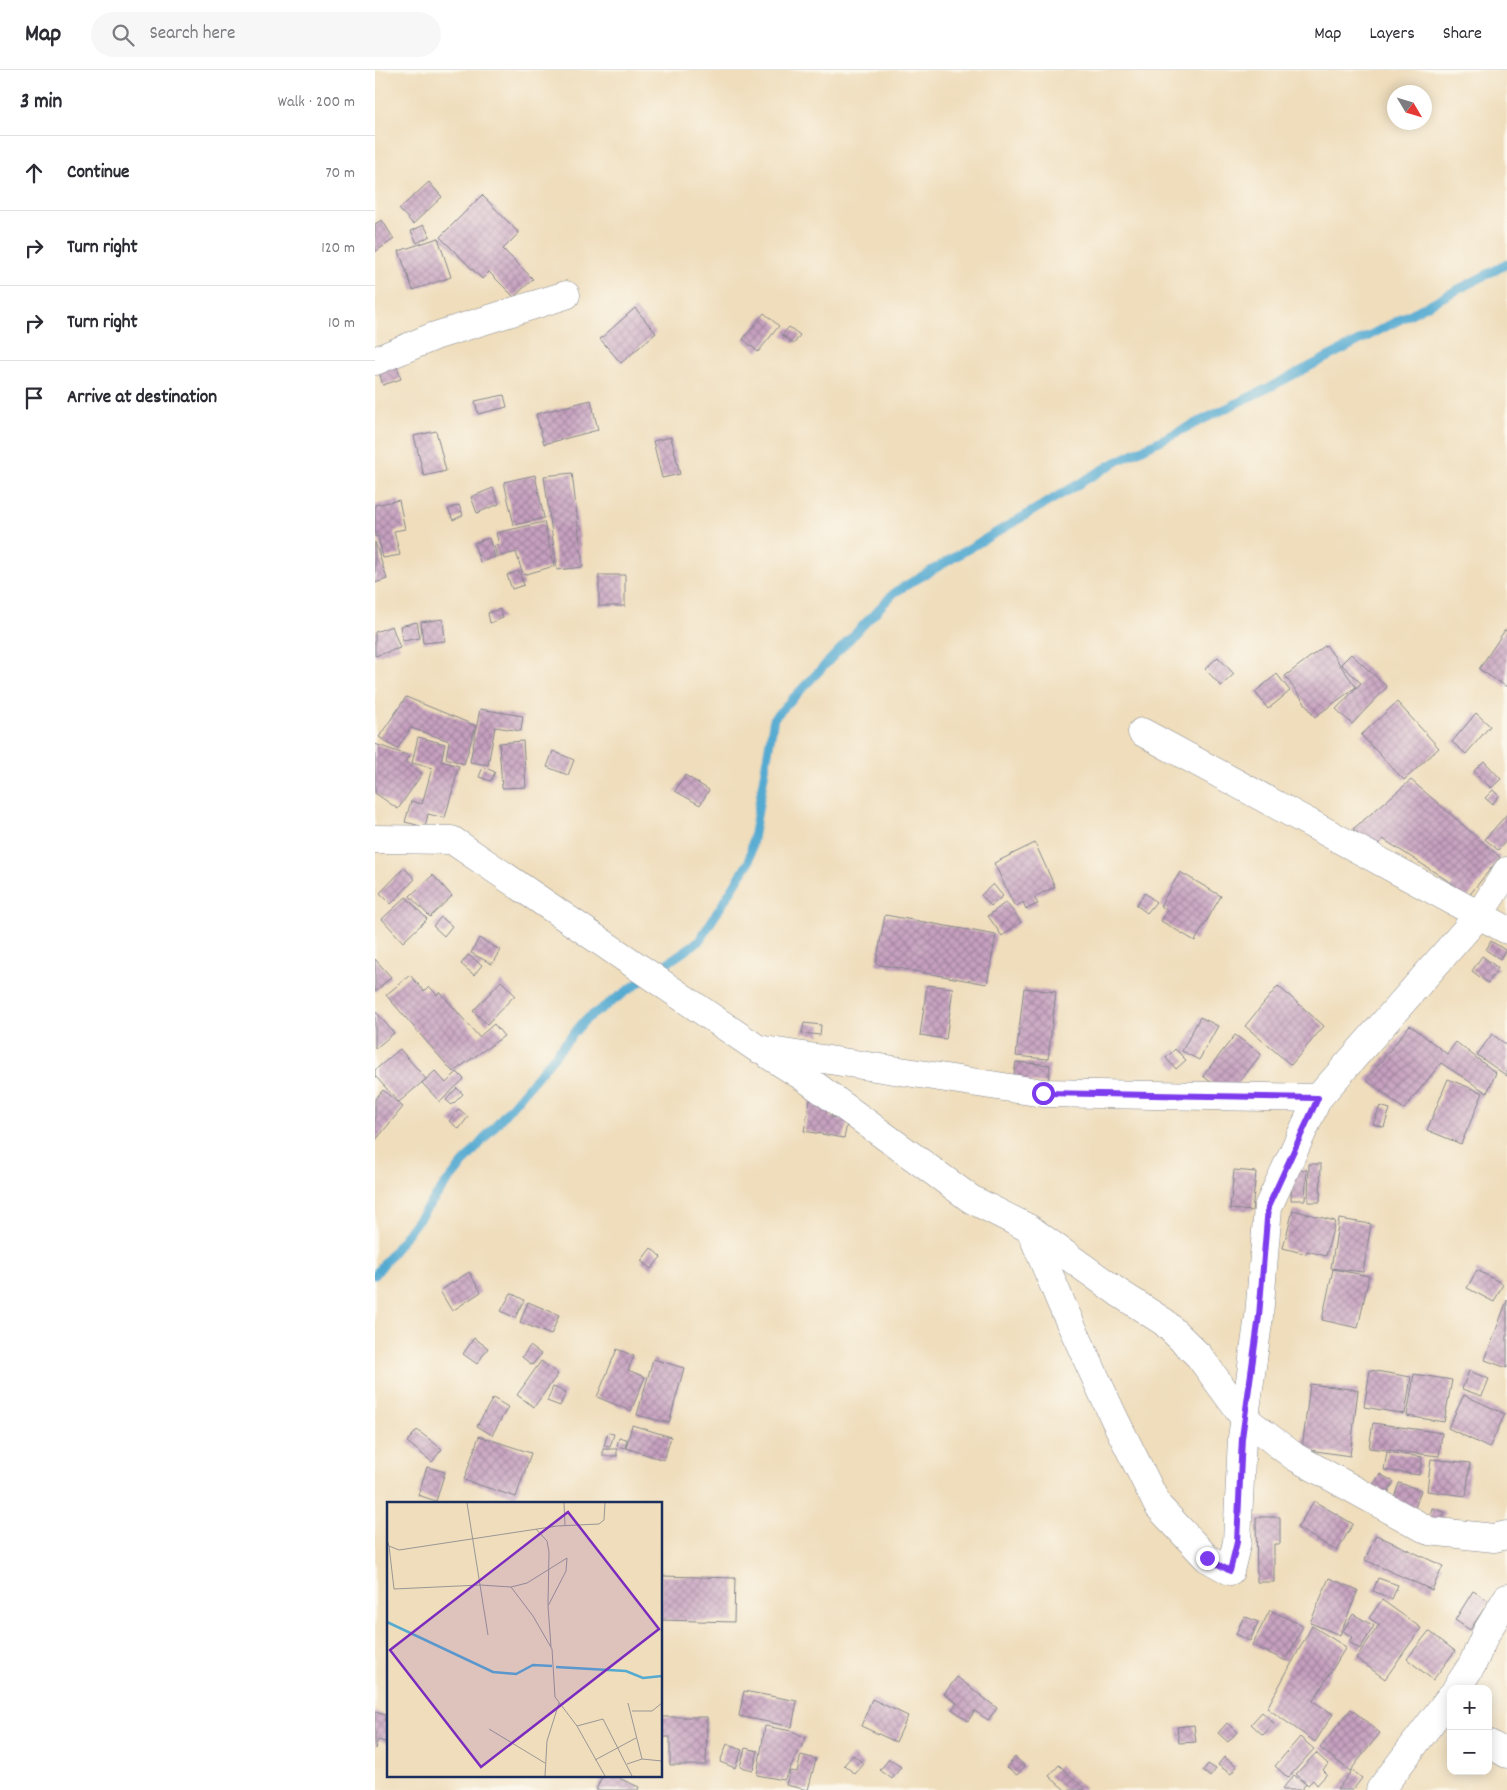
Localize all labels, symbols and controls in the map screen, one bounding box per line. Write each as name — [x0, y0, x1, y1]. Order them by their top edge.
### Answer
search box — [91, 12, 441, 57]
text: Map — [25, 18, 61, 52]
icon: search — [109, 21, 137, 49]
text: Search here — [149, 21, 235, 48]
text: Map — [1314, 22, 1341, 47]
text: Layers — [1369, 22, 1415, 47]
text: Share — [1443, 22, 1482, 47]
north arrow — [1387, 85, 1432, 130]
text: 3 min — [20, 88, 62, 118]
text: Walk · 200 m — [278, 91, 355, 114]
icon: ahead — [20, 159, 48, 187]
text: Continue — [67, 160, 129, 187]
text: 70 m — [325, 162, 355, 185]
icon: right — [20, 234, 48, 262]
text: Turn right — [67, 235, 138, 262]
text: 120 m — [321, 237, 355, 260]
icon: right — [20, 309, 48, 337]
text: Turn right — [67, 310, 138, 337]
text: 10 m — [328, 312, 355, 335]
icon: arrive — [20, 384, 48, 412]
text: Arrive at destination — [67, 385, 217, 412]
route start — [1032, 1082, 1055, 1105]
inset map — [387, 1502, 663, 1778]
route end — [1196, 1547, 1219, 1570]
map controls — [1447, 1685, 1492, 1775]
button: + — [1447, 1685, 1492, 1730]
button: − — [1447, 1730, 1492, 1775]

